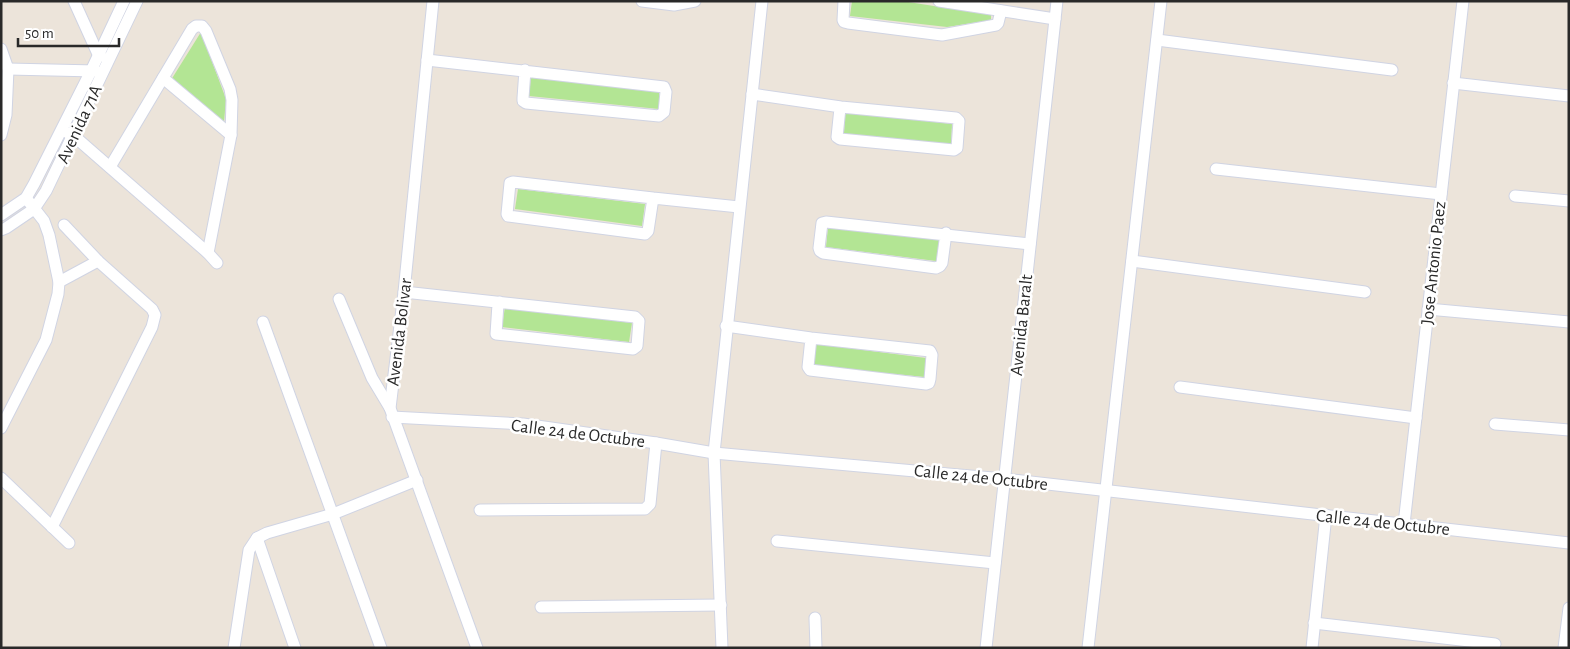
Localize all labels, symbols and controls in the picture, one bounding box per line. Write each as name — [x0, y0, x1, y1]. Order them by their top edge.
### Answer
scale bar — [18, 15, 119, 47]
text: 50 m — [25, 26, 54, 41]
street label: Avenida 71A — [54, 82, 106, 166]
street label: Jose Antonio Paez — [1419, 200, 1449, 326]
street label: Avenida Baralt — [1008, 273, 1036, 377]
street label: Avenida Bolivar — [384, 277, 416, 387]
street label: Calle 24 de Octubre — [510, 417, 646, 451]
street label: Calle 24 de Octubre — [913, 462, 1049, 494]
street label: Calle 24 de Octubre — [1315, 507, 1451, 539]

